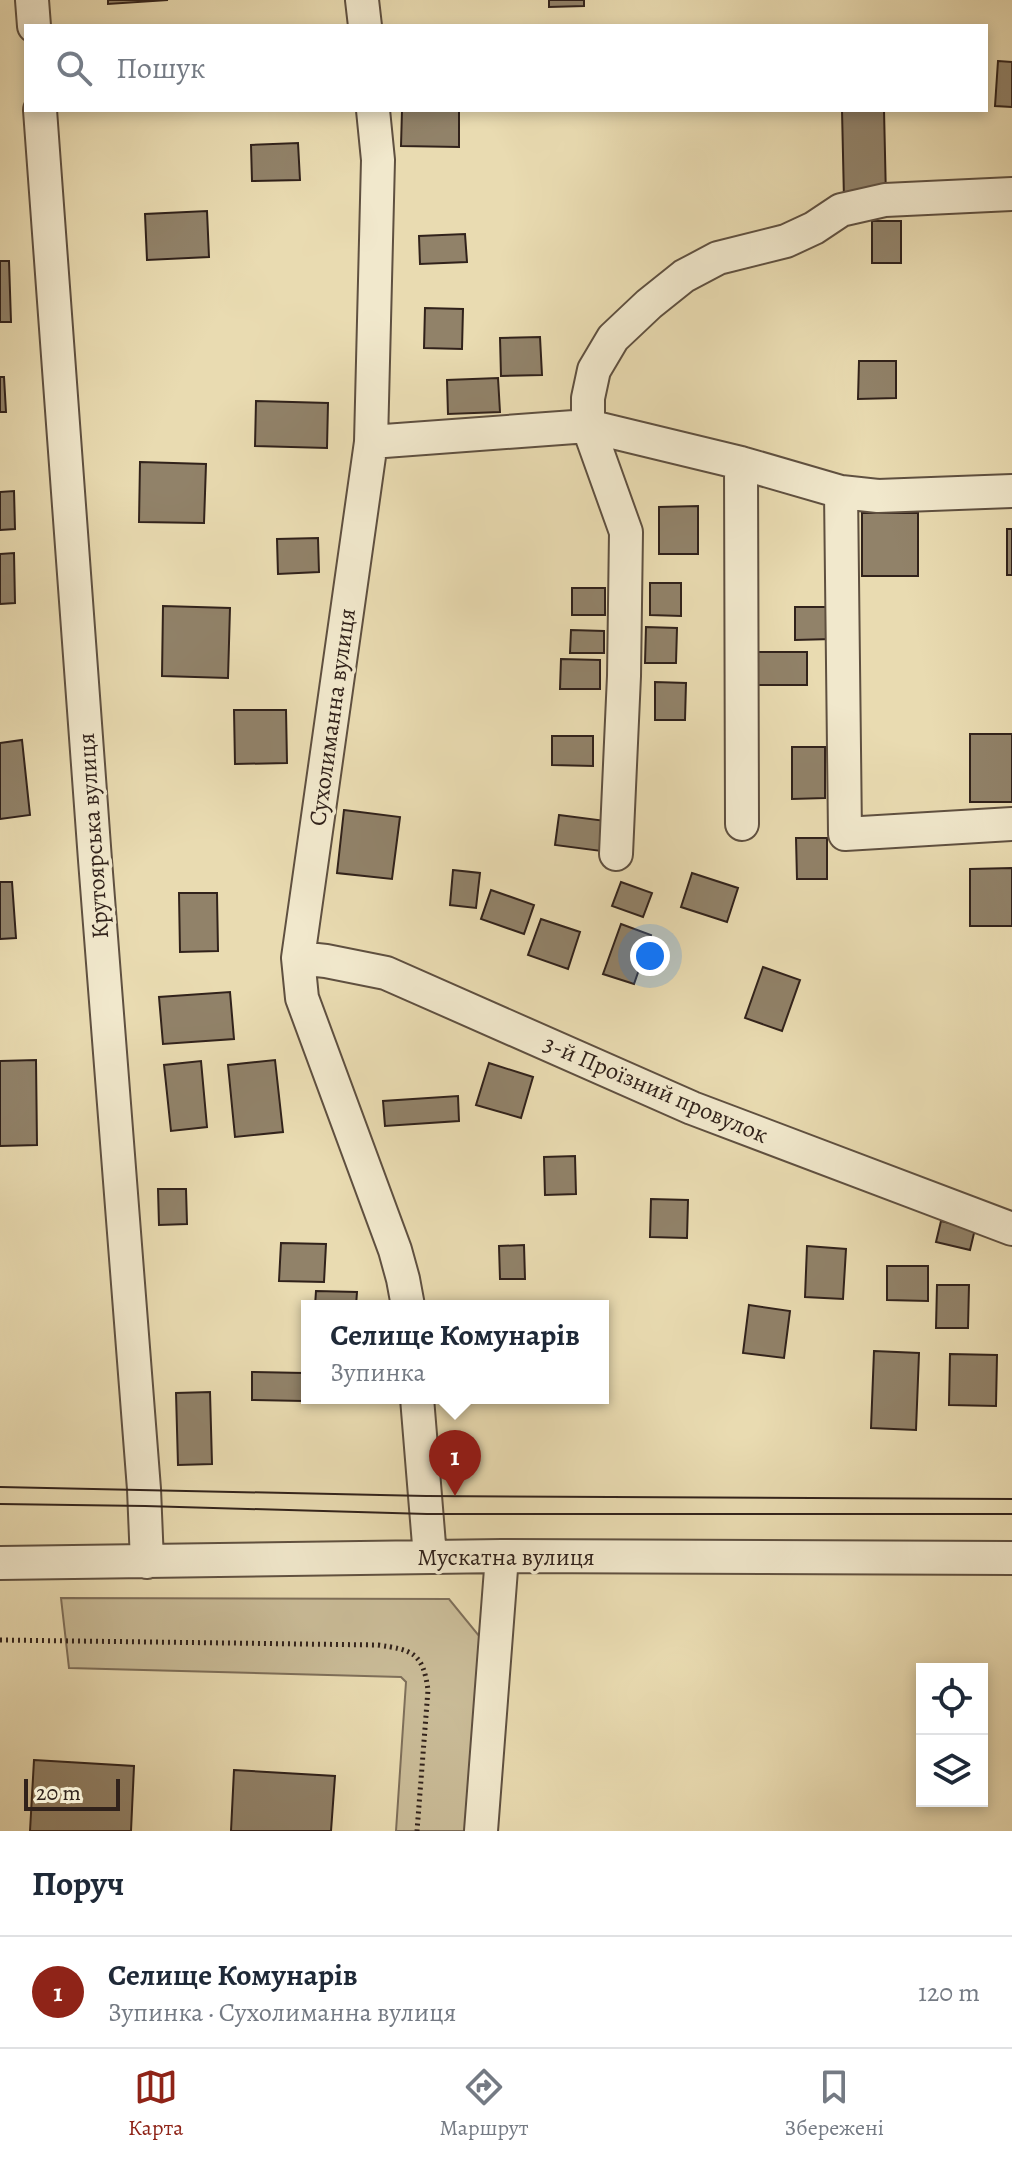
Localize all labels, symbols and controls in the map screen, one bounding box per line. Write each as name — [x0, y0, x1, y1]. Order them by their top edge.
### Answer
search box — [24, 24, 988, 112]
icon: search — [52, 46, 96, 90]
text: Пошук — [116, 48, 206, 88]
street label: Сухолиманна вулиця — [301, 606, 363, 828]
street label: Крутоярська вулиця — [70, 732, 116, 940]
your location — [630, 936, 670, 976]
street label: 3-й Проїзний провулок — [539, 1027, 773, 1151]
popup — [301, 1300, 609, 1404]
text: Селище Комунарів — [330, 1315, 580, 1355]
text: Зупинка — [330, 1355, 426, 1390]
pin: 1 — [429, 1430, 481, 1496]
street label: Мускатна вулиця — [417, 1541, 595, 1573]
map controls — [916, 1663, 988, 1807]
button: locate — [916, 1663, 988, 1735]
button: layers — [916, 1735, 988, 1807]
scale bar — [24, 1775, 120, 1811]
text: 20 m — [36, 1778, 81, 1808]
text: Поруч — [32, 1860, 124, 1907]
text: Селище Комунарів — [108, 1955, 358, 1995]
text: 1 — [53, 1975, 63, 2010]
text: 120 m — [918, 1975, 980, 2010]
text: Зупинка · Сухолиманна вулиця — [108, 1995, 456, 2030]
tab: Карта — [128, 2065, 183, 2143]
tab: Маршрут — [439, 2065, 529, 2143]
tab: Збережені — [784, 2065, 884, 2143]

